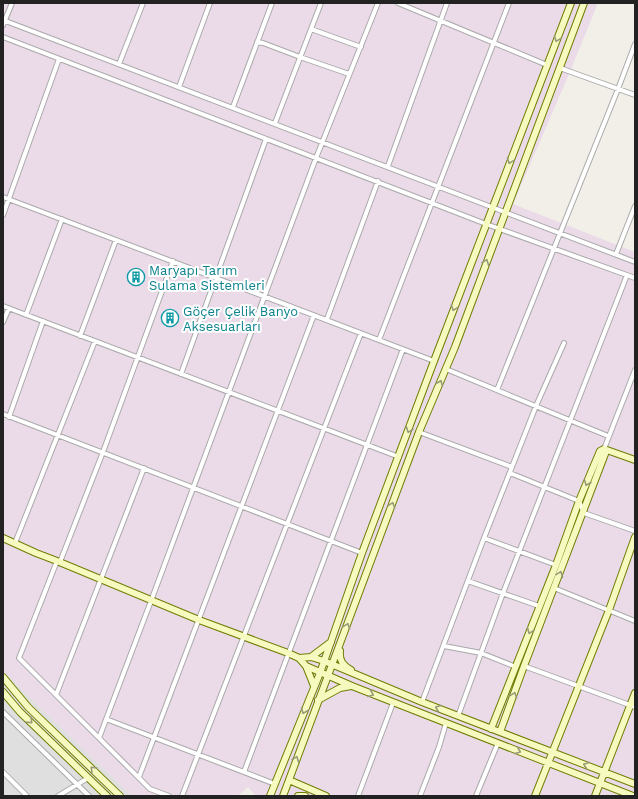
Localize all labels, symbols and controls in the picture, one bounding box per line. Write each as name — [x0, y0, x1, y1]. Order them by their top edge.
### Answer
one-way arrow — [554, 36, 562, 43]
one-way arrow — [507, 157, 515, 164]
one-way arrow — [482, 259, 490, 266]
place label: Maryapı Tarım Sulama Sistemleri — [149, 263, 265, 293]
building icon: Maryapı Tarım Sulama Sistemleri — [126, 267, 146, 287]
place label: Göçer Çelik Banyo Aksesuarları — [183, 304, 298, 334]
one-way arrow — [451, 305, 459, 312]
building icon: Göçer Çelik Banyo Aksesuarları — [160, 308, 180, 328]
one-way arrow — [435, 380, 443, 387]
one-way arrow — [405, 427, 413, 434]
one-way arrow — [584, 479, 592, 487]
one-way arrow — [388, 501, 396, 508]
one-way arrow — [555, 570, 563, 578]
one-way arrow — [343, 623, 351, 630]
one-way arrow — [526, 627, 534, 634]
one-way arrow — [367, 689, 375, 697]
one-way arrow — [509, 692, 517, 699]
one-way arrow — [435, 705, 442, 713]
one-way arrow — [301, 707, 309, 714]
one-way arrow — [25, 716, 33, 724]
one-way arrow — [515, 747, 522, 755]
one-way arrow — [292, 756, 300, 763]
one-way arrow — [582, 761, 589, 769]
one-way arrow — [90, 766, 98, 774]

